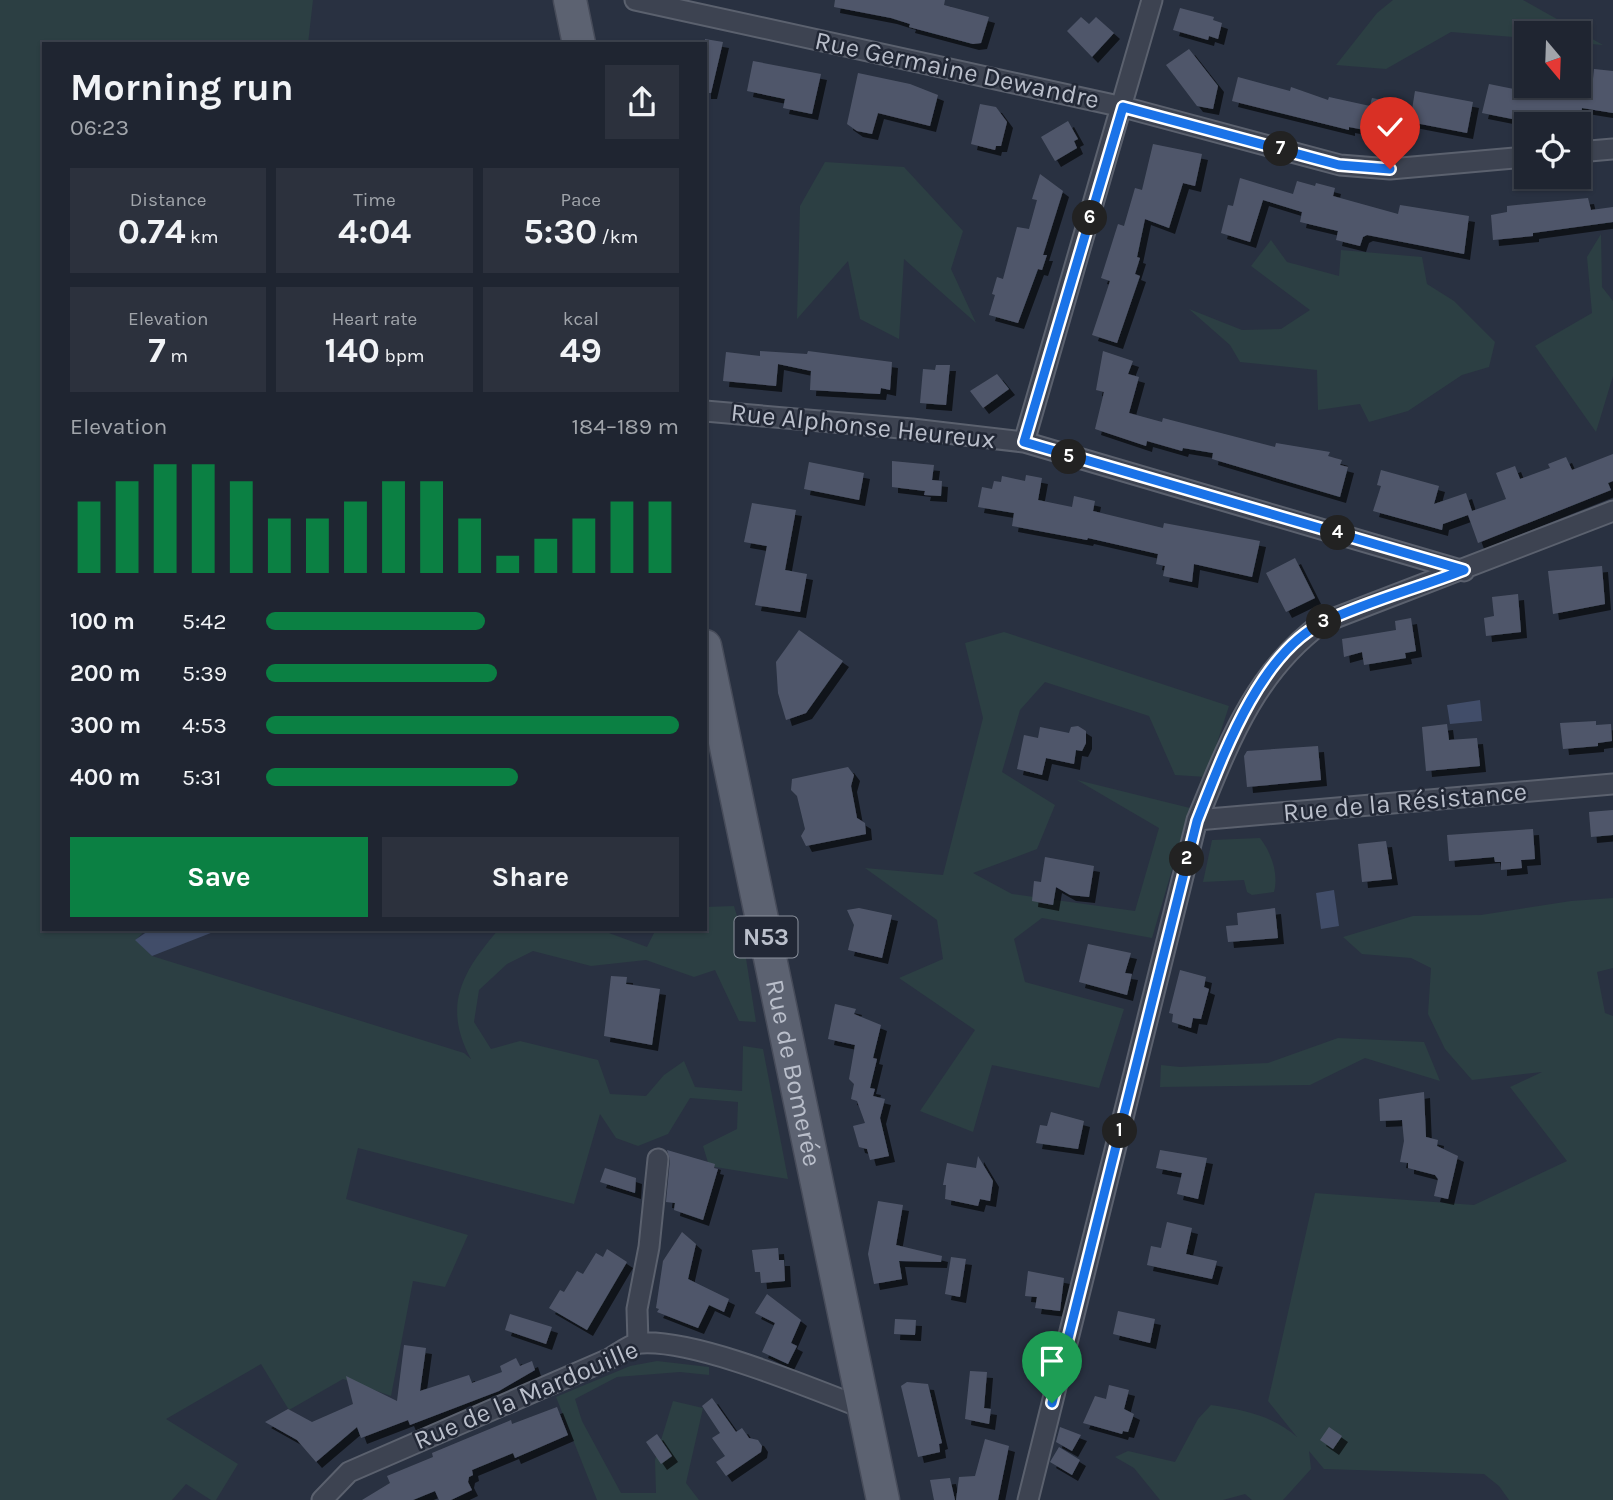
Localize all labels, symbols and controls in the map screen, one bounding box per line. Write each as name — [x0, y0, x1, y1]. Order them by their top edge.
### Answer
north arrow — [1514, 21, 1591, 98]
map controls — [1514, 21, 1591, 189]
street label: Rue Germaine Dewandre — [812, 25, 1102, 115]
text: Morning run — [70, 65, 294, 110]
button: share — [605, 65, 679, 139]
pin — [1360, 97, 1420, 169]
icon: check — [1371, 108, 1409, 146]
button: locate — [1514, 112, 1591, 189]
text: 06:23 — [70, 114, 129, 141]
pin: 7 — [1264, 132, 1298, 166]
text: 7 — [1276, 137, 1285, 159]
text: Distance — [130, 189, 207, 211]
text: Time — [353, 189, 396, 211]
text: Pace — [561, 189, 601, 211]
pin: 6 — [1072, 200, 1108, 235]
text: 6 — [1084, 206, 1095, 228]
text: 0.74 — [118, 211, 186, 252]
text: 4:04 — [338, 211, 411, 252]
text: 5:30 — [523, 211, 597, 252]
text: km — [186, 226, 219, 248]
text: /km — [597, 226, 638, 248]
text: Elevation — [128, 308, 208, 330]
text: Heart rate — [332, 308, 417, 330]
text: kcal — [563, 308, 599, 330]
text: 7 — [148, 330, 166, 371]
text: 140 — [324, 330, 380, 371]
text: 49 — [560, 330, 602, 371]
text: m — [166, 345, 188, 367]
text: bpm — [380, 345, 425, 367]
street label: Rue Alphonse Heureux — [729, 397, 997, 455]
text: Elevation — [70, 413, 167, 440]
text: 184–189 m — [571, 413, 679, 440]
pin: 5 — [1052, 440, 1086, 475]
text: 5 — [1063, 445, 1074, 467]
pin: 4 — [1320, 516, 1356, 550]
text: 4 — [1332, 521, 1343, 543]
pin: 3 — [1306, 604, 1342, 640]
text: 100 m — [70, 608, 135, 635]
text: 5:42 — [182, 608, 226, 635]
text: 3 — [1318, 610, 1329, 632]
text: 200 m — [70, 660, 141, 687]
text: 5:39 — [182, 660, 227, 687]
text: 300 m — [70, 712, 141, 739]
text: 4:53 — [182, 712, 227, 739]
text: 400 m — [70, 764, 140, 791]
text: 5:31 — [182, 764, 221, 791]
street label: Rue de la Résistance — [1282, 776, 1528, 828]
button: Save — [70, 837, 368, 917]
button: Share — [382, 837, 679, 917]
pin: 2 — [1170, 842, 1204, 876]
text: 2 — [1181, 847, 1192, 869]
road number: N53 — [734, 917, 798, 958]
street label: Rue de Bomerée — [759, 976, 829, 1169]
pin: 1 — [1102, 1114, 1138, 1148]
text: 1 — [1116, 1119, 1123, 1141]
pin — [1022, 1331, 1082, 1403]
street label: Rue de la Mardouille — [409, 1334, 643, 1456]
icon: arrive — [1033, 1342, 1071, 1380]

